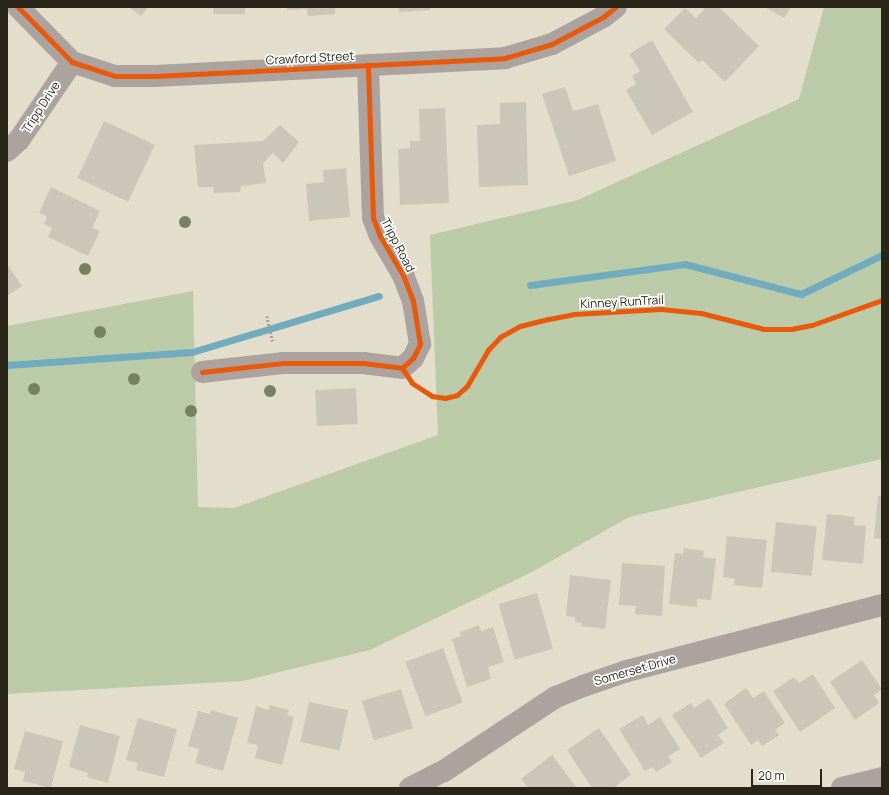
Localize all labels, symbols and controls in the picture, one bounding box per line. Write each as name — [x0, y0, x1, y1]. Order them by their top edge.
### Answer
street label: Crawford Street — [265, 48, 355, 68]
street label: Tripp Drive — [19, 79, 63, 135]
street label: Tripp Road — [378, 216, 418, 274]
street label: Kinney RunTrail — [580, 293, 664, 311]
street label: Somerset Drive — [592, 651, 678, 689]
scale bar — [753, 761, 824, 787]
text: 20 m — [758, 767, 785, 784]

